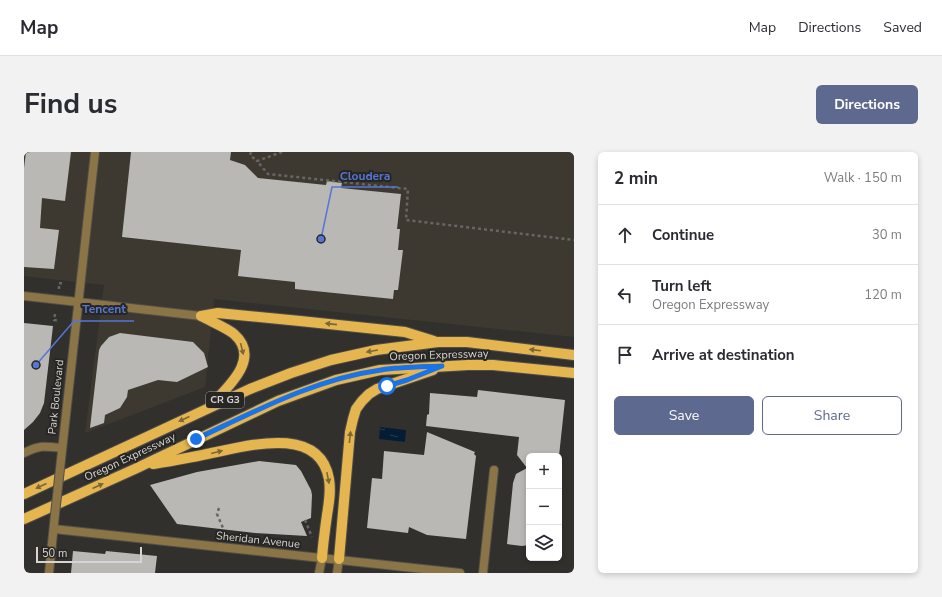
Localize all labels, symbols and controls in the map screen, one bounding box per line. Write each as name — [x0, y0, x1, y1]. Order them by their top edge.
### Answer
text: Map — [20, 15, 58, 41]
text: Map — [749, 18, 776, 37]
text: Directions — [798, 18, 861, 37]
text: Saved — [883, 18, 922, 37]
text: Find us — [24, 85, 118, 123]
button: Directions — [816, 85, 918, 124]
callout: Cloudera — [332, 163, 398, 187]
text: 2 min — [614, 167, 658, 190]
text: Cloudera — [340, 168, 390, 184]
text: Walk · 150 m — [824, 169, 902, 187]
icon: ahead — [614, 224, 636, 246]
text: Continue — [652, 225, 714, 245]
text: 30 m — [872, 226, 902, 244]
text: Turn left — [652, 276, 711, 296]
icon: left — [614, 284, 636, 306]
text: 120 m — [864, 286, 902, 304]
text: Oregon Expressway — [652, 296, 769, 314]
callout: Tencent — [74, 297, 134, 321]
text: Tencent — [82, 301, 126, 317]
one-way arrow — [325, 321, 337, 328]
one-way arrow — [240, 342, 246, 355]
icon: arrive — [614, 344, 636, 366]
text: Arrive at destination — [652, 345, 795, 365]
street label: Oregon Expressway — [389, 346, 489, 364]
one-way arrow — [529, 347, 541, 353]
one-way arrow — [366, 349, 378, 355]
street label: Park Boulevard — [45, 359, 67, 435]
route start — [378, 377, 396, 395]
road number: CR G3 — [206, 392, 244, 408]
button: Save — [614, 396, 754, 435]
button: Share — [762, 396, 902, 435]
one-way arrow — [179, 416, 190, 422]
street label: Oregon Expressway — [82, 429, 178, 485]
route end — [187, 430, 205, 448]
one-way arrow — [347, 431, 353, 443]
one-way arrow — [210, 449, 223, 455]
map controls — [526, 453, 562, 561]
button: + — [526, 453, 562, 489]
one-way arrow — [326, 472, 332, 484]
one-way arrow — [92, 482, 104, 488]
one-way arrow — [36, 483, 47, 489]
button: − — [526, 489, 562, 525]
button: layers — [526, 525, 562, 561]
street label: Sheridan Avenue — [215, 528, 301, 552]
scale bar — [36, 545, 142, 564]
text: 50 m — [42, 546, 67, 561]

